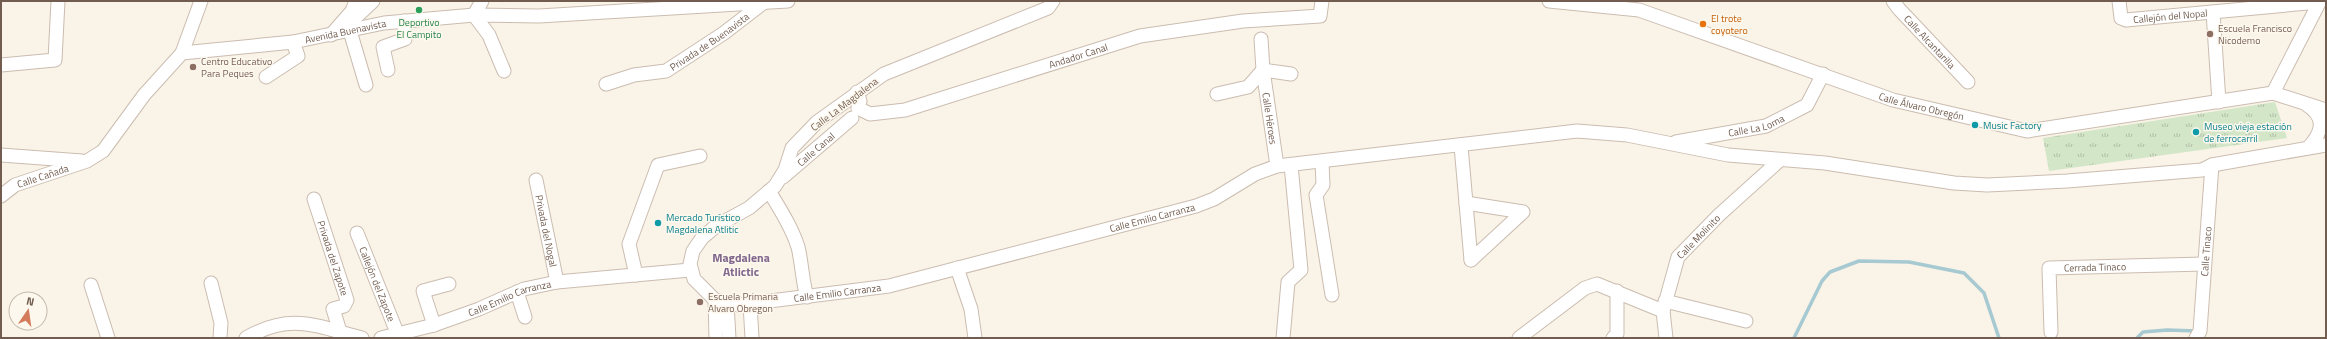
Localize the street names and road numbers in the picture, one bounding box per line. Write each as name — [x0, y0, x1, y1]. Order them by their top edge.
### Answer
street label: Callejón del Nopal — [2132, 5, 2208, 27]
street label: Privada de Buenavista — [667, 9, 752, 75]
street label: Calle Alcantarilla — [1900, 12, 1959, 72]
street label: Avenida Buenavista — [303, 16, 387, 47]
street label: Andador Canal — [1047, 40, 1110, 72]
street label: Calle La Magdalena — [807, 74, 881, 135]
street label: Calle Álvaro Obregón — [1877, 89, 1965, 124]
street label: Calle Héroes — [1258, 91, 1281, 146]
street label: Calle La Loma — [1727, 111, 1787, 141]
street label: Calle Canal — [794, 129, 838, 170]
street label: Calle Cañada — [15, 161, 71, 192]
street label: Privada del Nogal — [531, 194, 561, 268]
street label: Calle Emilio Carranza — [1108, 200, 1197, 236]
street label: Calle Molinito — [1673, 211, 1724, 262]
street label: Privada del Zapote — [314, 219, 352, 298]
street label: Calle Tinaco — [2197, 226, 2216, 277]
street label: Callejón del Zapote — [355, 244, 399, 324]
street label: Cerrada Tinaco — [2064, 259, 2126, 276]
street label: Calle Emilio Carranza — [466, 276, 552, 320]
street label: Calle Emilio Carranza — [793, 280, 882, 306]

